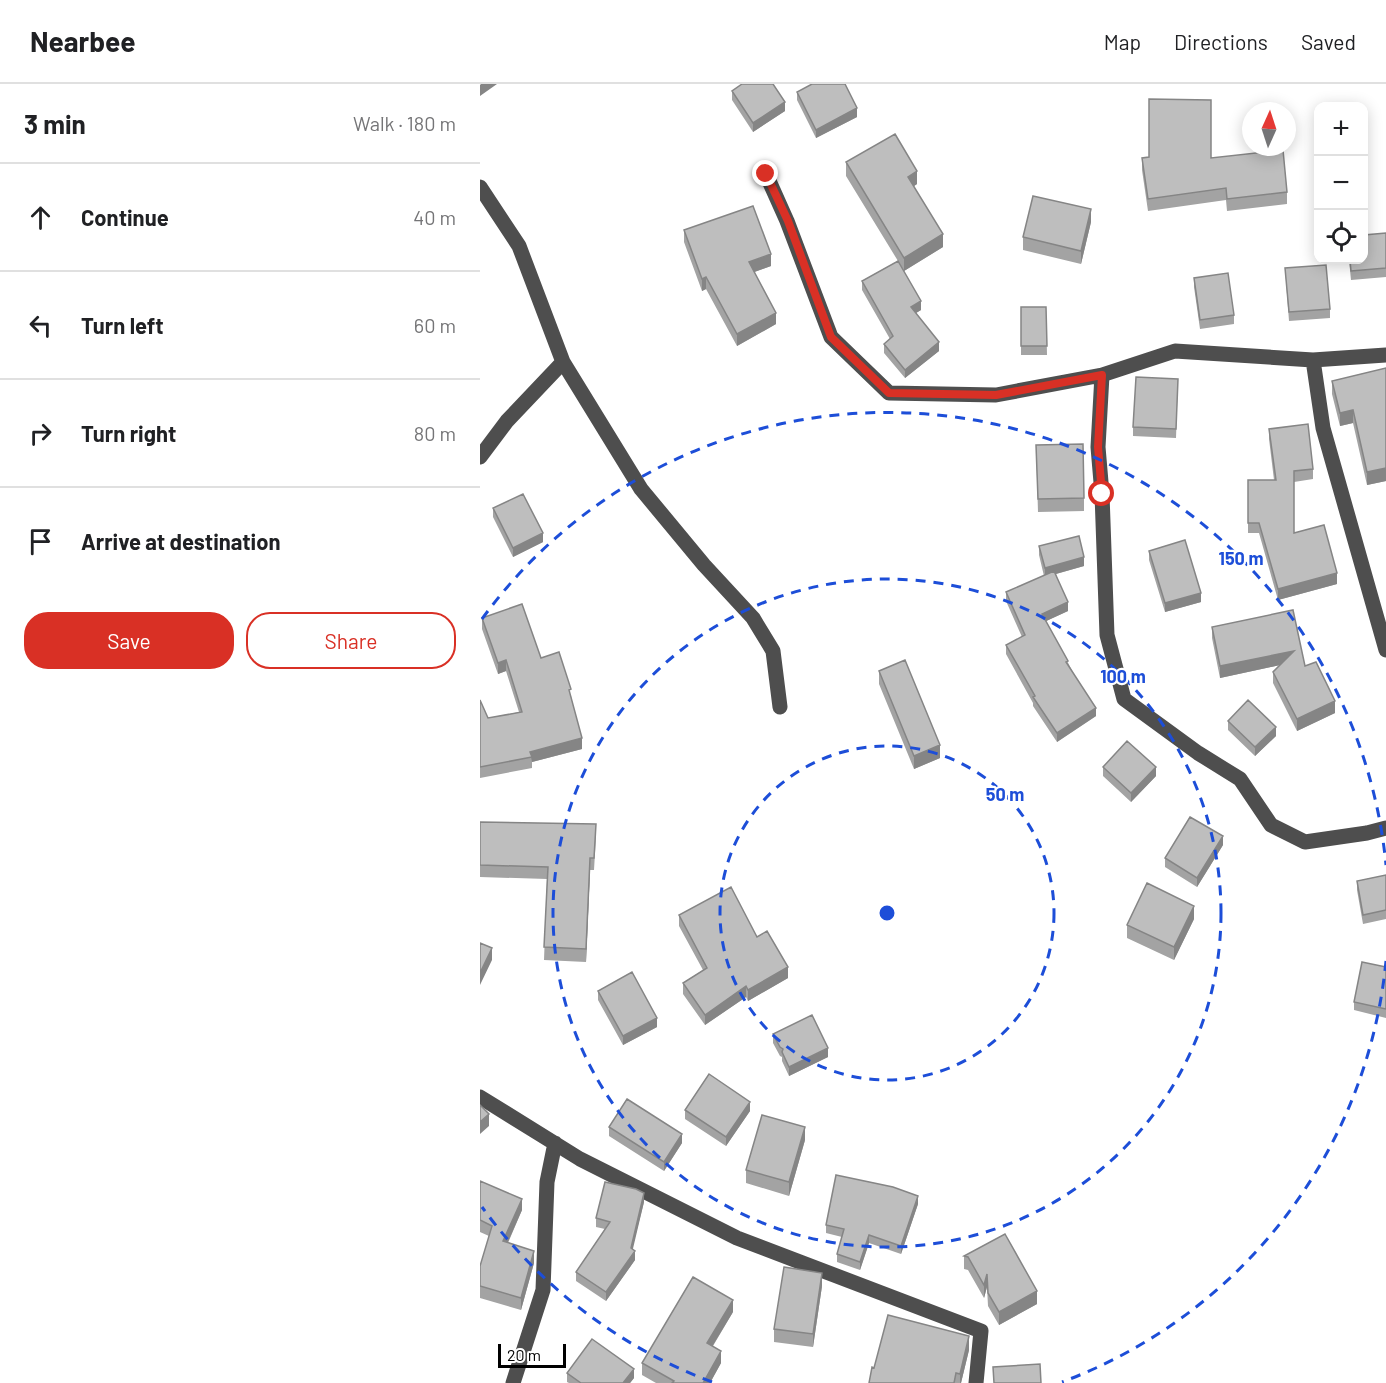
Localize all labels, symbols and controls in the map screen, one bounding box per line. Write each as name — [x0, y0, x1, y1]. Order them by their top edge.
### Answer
text: Nearbee — [30, 24, 136, 58]
text: Map — [1104, 29, 1141, 54]
text: Directions — [1174, 29, 1268, 54]
text: Saved — [1301, 29, 1356, 54]
north arrow — [1242, 102, 1296, 156]
map controls — [1314, 102, 1368, 264]
button: + — [1314, 102, 1368, 156]
text: 3 min — [24, 108, 86, 139]
text: Walk · 180 m — [353, 111, 456, 135]
button: − — [1314, 156, 1368, 210]
route end — [752, 160, 778, 186]
icon: ahead — [24, 201, 57, 234]
text: Continue — [81, 204, 169, 230]
text: 40 m — [413, 205, 456, 229]
button: locate — [1314, 210, 1368, 264]
icon: left — [24, 309, 57, 342]
text: Turn left — [81, 312, 164, 338]
text: 60 m — [414, 313, 456, 337]
icon: right — [24, 417, 57, 450]
text: Turn right — [81, 420, 176, 446]
text: 80 m — [414, 421, 456, 445]
route start — [1088, 480, 1114, 506]
icon: arrive — [24, 525, 57, 558]
text: Arrive at destination — [81, 528, 280, 554]
text: 150 m — [1219, 547, 1263, 569]
button: Save — [24, 612, 234, 669]
button: Share — [246, 612, 456, 669]
text: 100 m — [1100, 665, 1146, 687]
text: 50 m — [986, 783, 1024, 805]
centre of rings — [877, 903, 897, 923]
scale bar — [498, 1341, 566, 1368]
text: 20 m — [507, 1345, 541, 1364]

